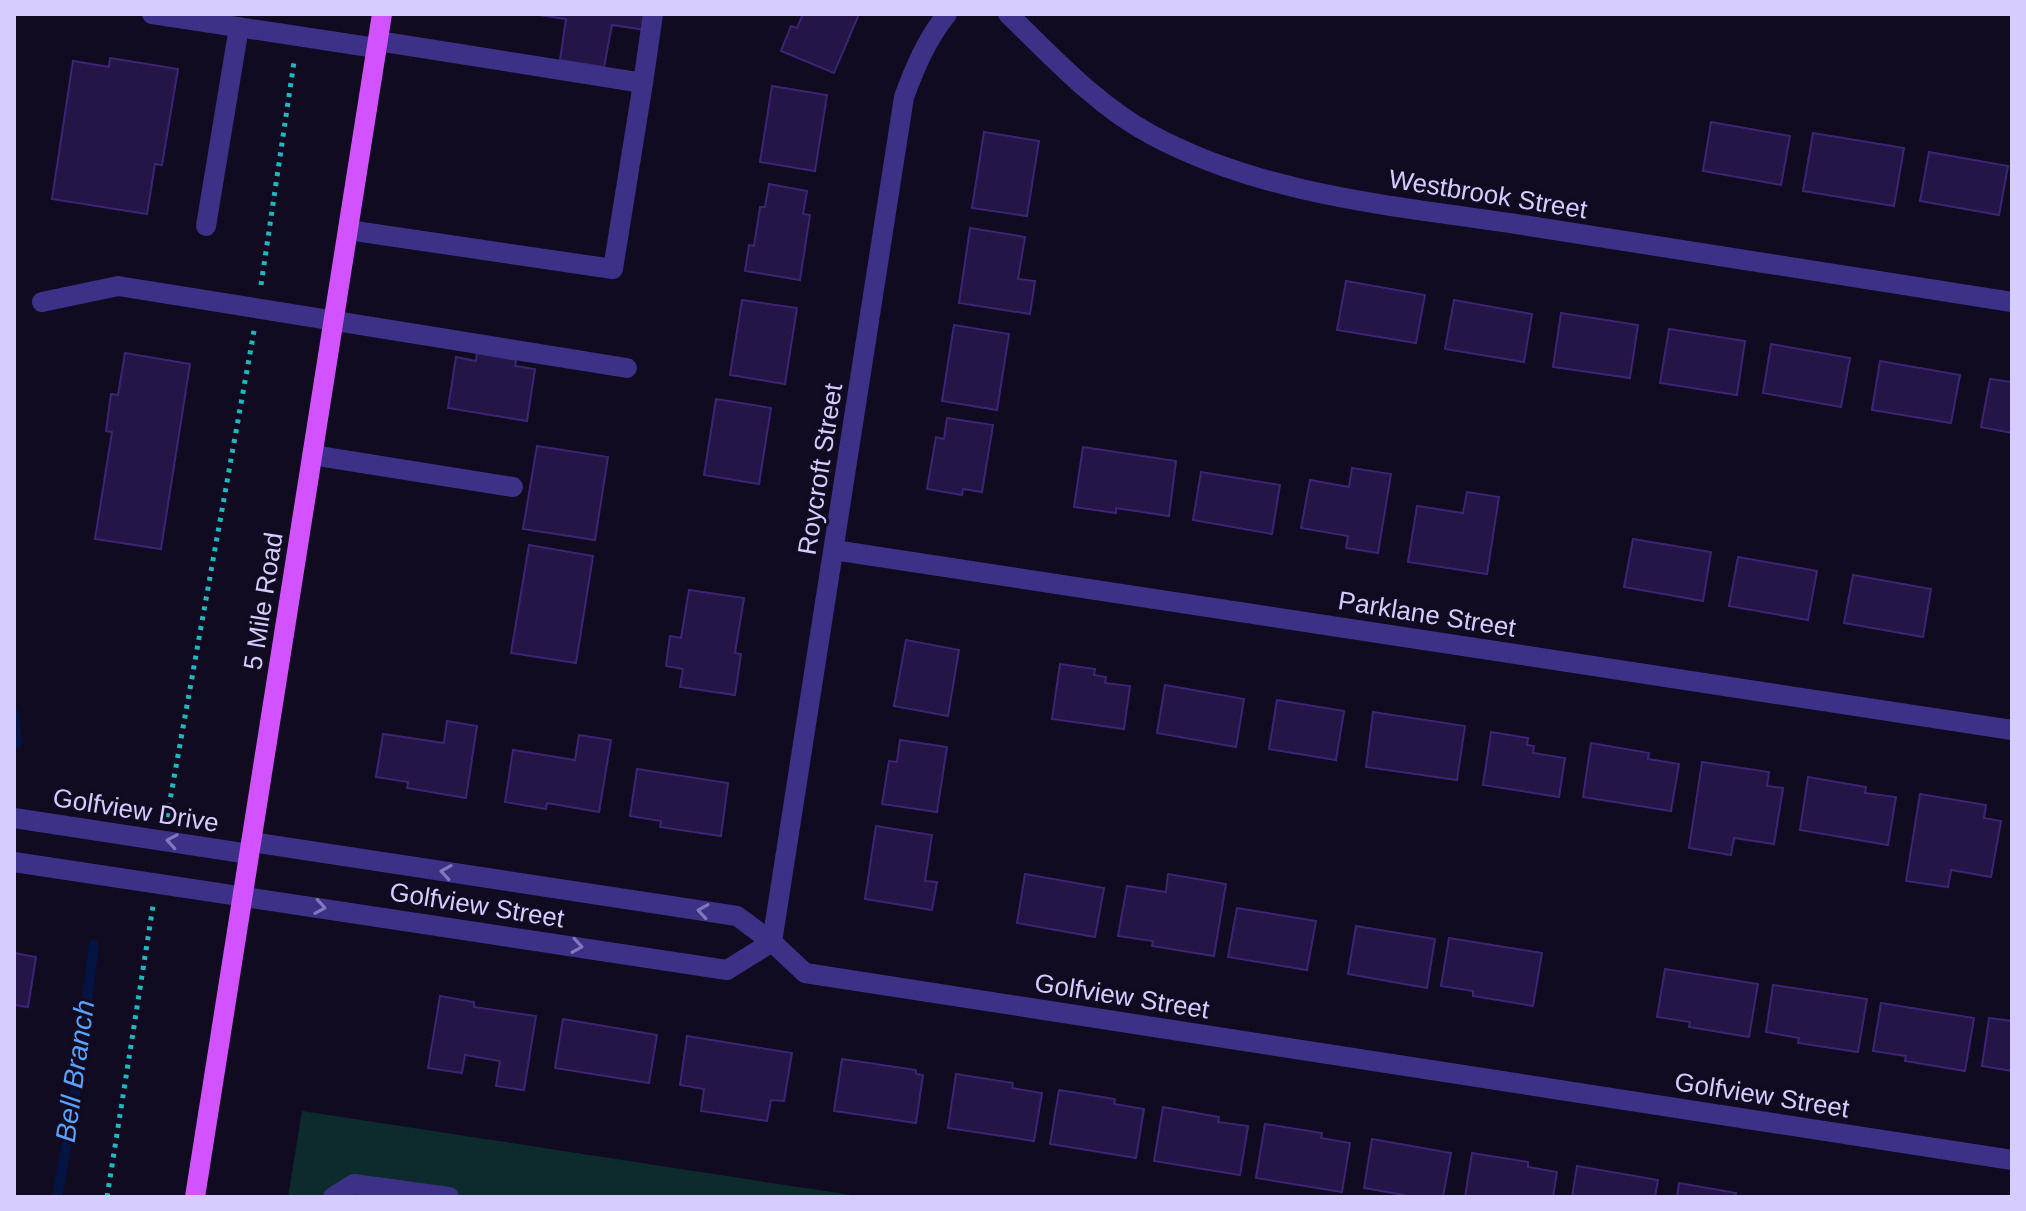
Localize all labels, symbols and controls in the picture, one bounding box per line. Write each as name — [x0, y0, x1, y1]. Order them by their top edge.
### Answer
street label: Westbrook Street — [1387, 164, 1590, 225]
street label: Roycroft Street — [792, 380, 848, 557]
street label: 5 Mile Road — [237, 530, 289, 672]
street label: Parklane Street — [1336, 585, 1519, 643]
street label: Golfview Drive — [51, 782, 221, 838]
one-way arrow — [165, 833, 179, 850]
one-way arrow — [439, 864, 453, 881]
street label: Golfview Street — [388, 876, 567, 934]
one-way arrow — [313, 897, 327, 914]
one-way arrow — [696, 903, 710, 920]
one-way arrow — [570, 937, 584, 954]
street label: Golfview Street — [1033, 967, 1212, 1025]
water label: Bell Branch — [50, 998, 100, 1144]
street label: Golfview Street — [1673, 1066, 1852, 1124]

